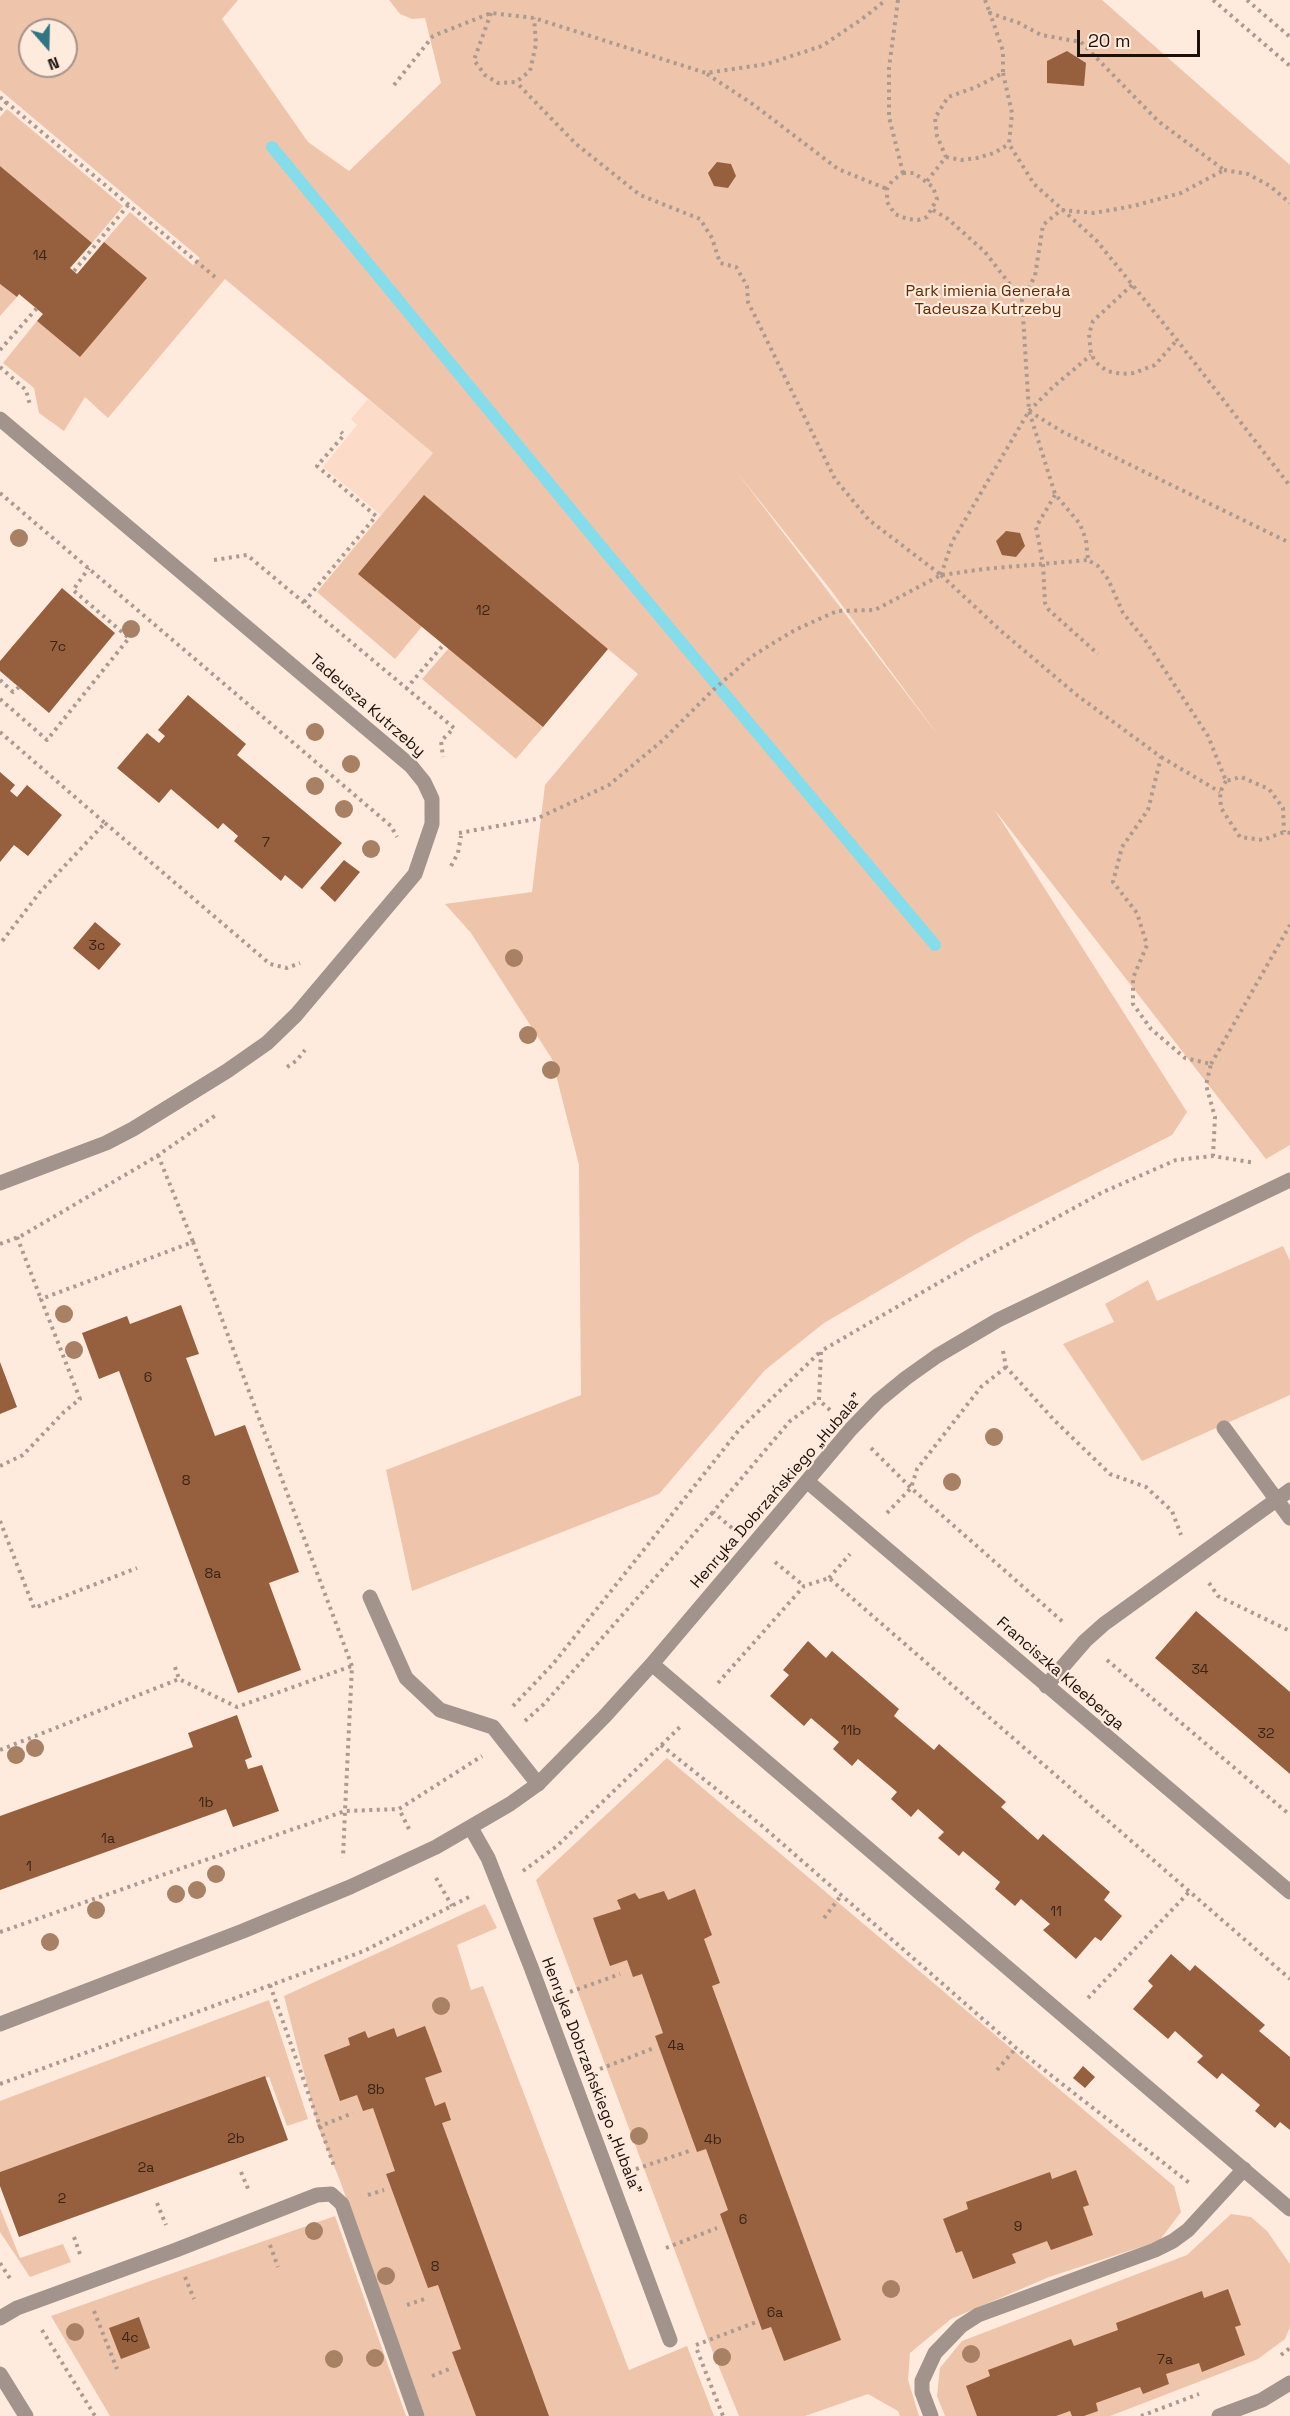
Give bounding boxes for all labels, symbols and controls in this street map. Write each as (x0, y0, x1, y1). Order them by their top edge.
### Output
north arrow (18, 18, 78, 78)
scale bar (1080, 18, 1203, 56)
text: 20 m (1088, 29, 1131, 52)
text: N (45, 52, 62, 75)
house number: 14 (33, 248, 47, 264)
park label: Park imienia Generała Tadeusza Kutrzeby (906, 282, 1070, 320)
house number: 12 (476, 603, 490, 619)
house number: 7c (50, 639, 66, 655)
street label: Tadeusza Kutrzeby (305, 651, 429, 761)
house number: 7 (262, 835, 270, 851)
house number: 3c (89, 938, 105, 954)
house number: 6 (144, 1370, 152, 1386)
street label: Henryka Dobrzańskiego „Hubala” (687, 1390, 867, 1592)
house number: 8 (182, 1473, 190, 1489)
house number: 8a (205, 1566, 221, 1582)
street label: Franciszka Kleeberga (992, 1613, 1128, 1735)
house number: 34 (1191, 1662, 1209, 1678)
house number: 11b (841, 1723, 861, 1739)
house number: 32 (1258, 1726, 1274, 1742)
house number: 1b (199, 1795, 213, 1811)
house number: 1a (101, 1831, 115, 1847)
house number: 1 (26, 1859, 32, 1875)
house number: 11 (1050, 1904, 1062, 1920)
street label: Henryka Dobrzańskiego „Hubala” (537, 1955, 645, 2197)
house number: 4a (668, 2038, 684, 2054)
house number: 8b (367, 2082, 385, 2098)
house number: 2b (227, 2131, 245, 2147)
house number: 4b (704, 2132, 722, 2148)
house number: 2a (138, 2160, 154, 2176)
house number: 2 (58, 2191, 66, 2207)
house number: 6 (739, 2212, 747, 2228)
house number: 9 (1014, 2219, 1022, 2235)
house number: 8 (431, 2259, 439, 2275)
house number: 6a (767, 2305, 783, 2321)
house number: 4c (121, 2330, 139, 2346)
house number: 7a (1157, 2352, 1173, 2368)

